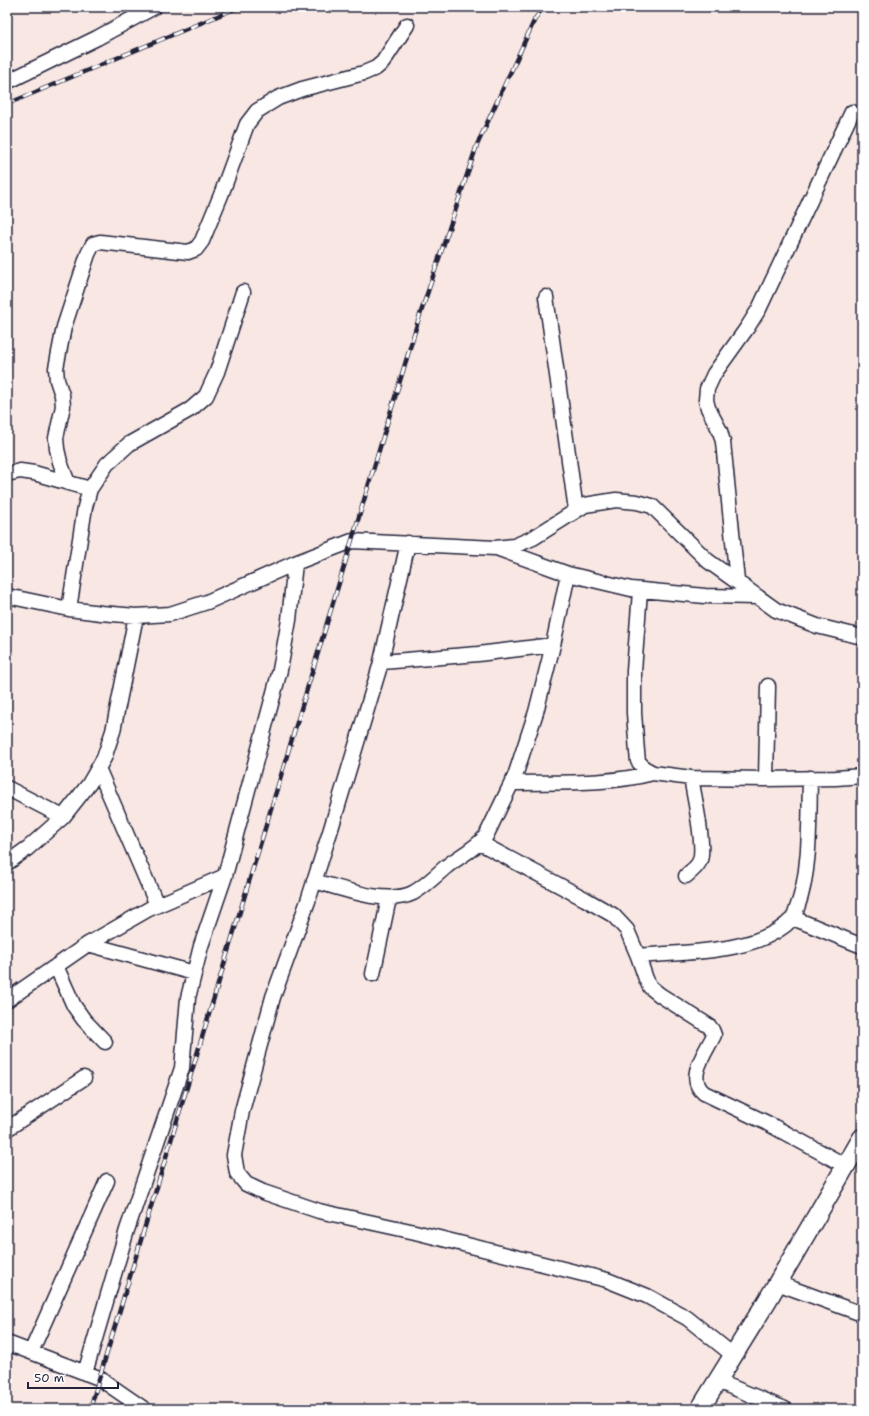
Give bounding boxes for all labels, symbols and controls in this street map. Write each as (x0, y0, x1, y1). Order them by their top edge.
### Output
scale bar (28, 1364, 118, 1390)
text: 50 m (34, 1370, 64, 1386)

